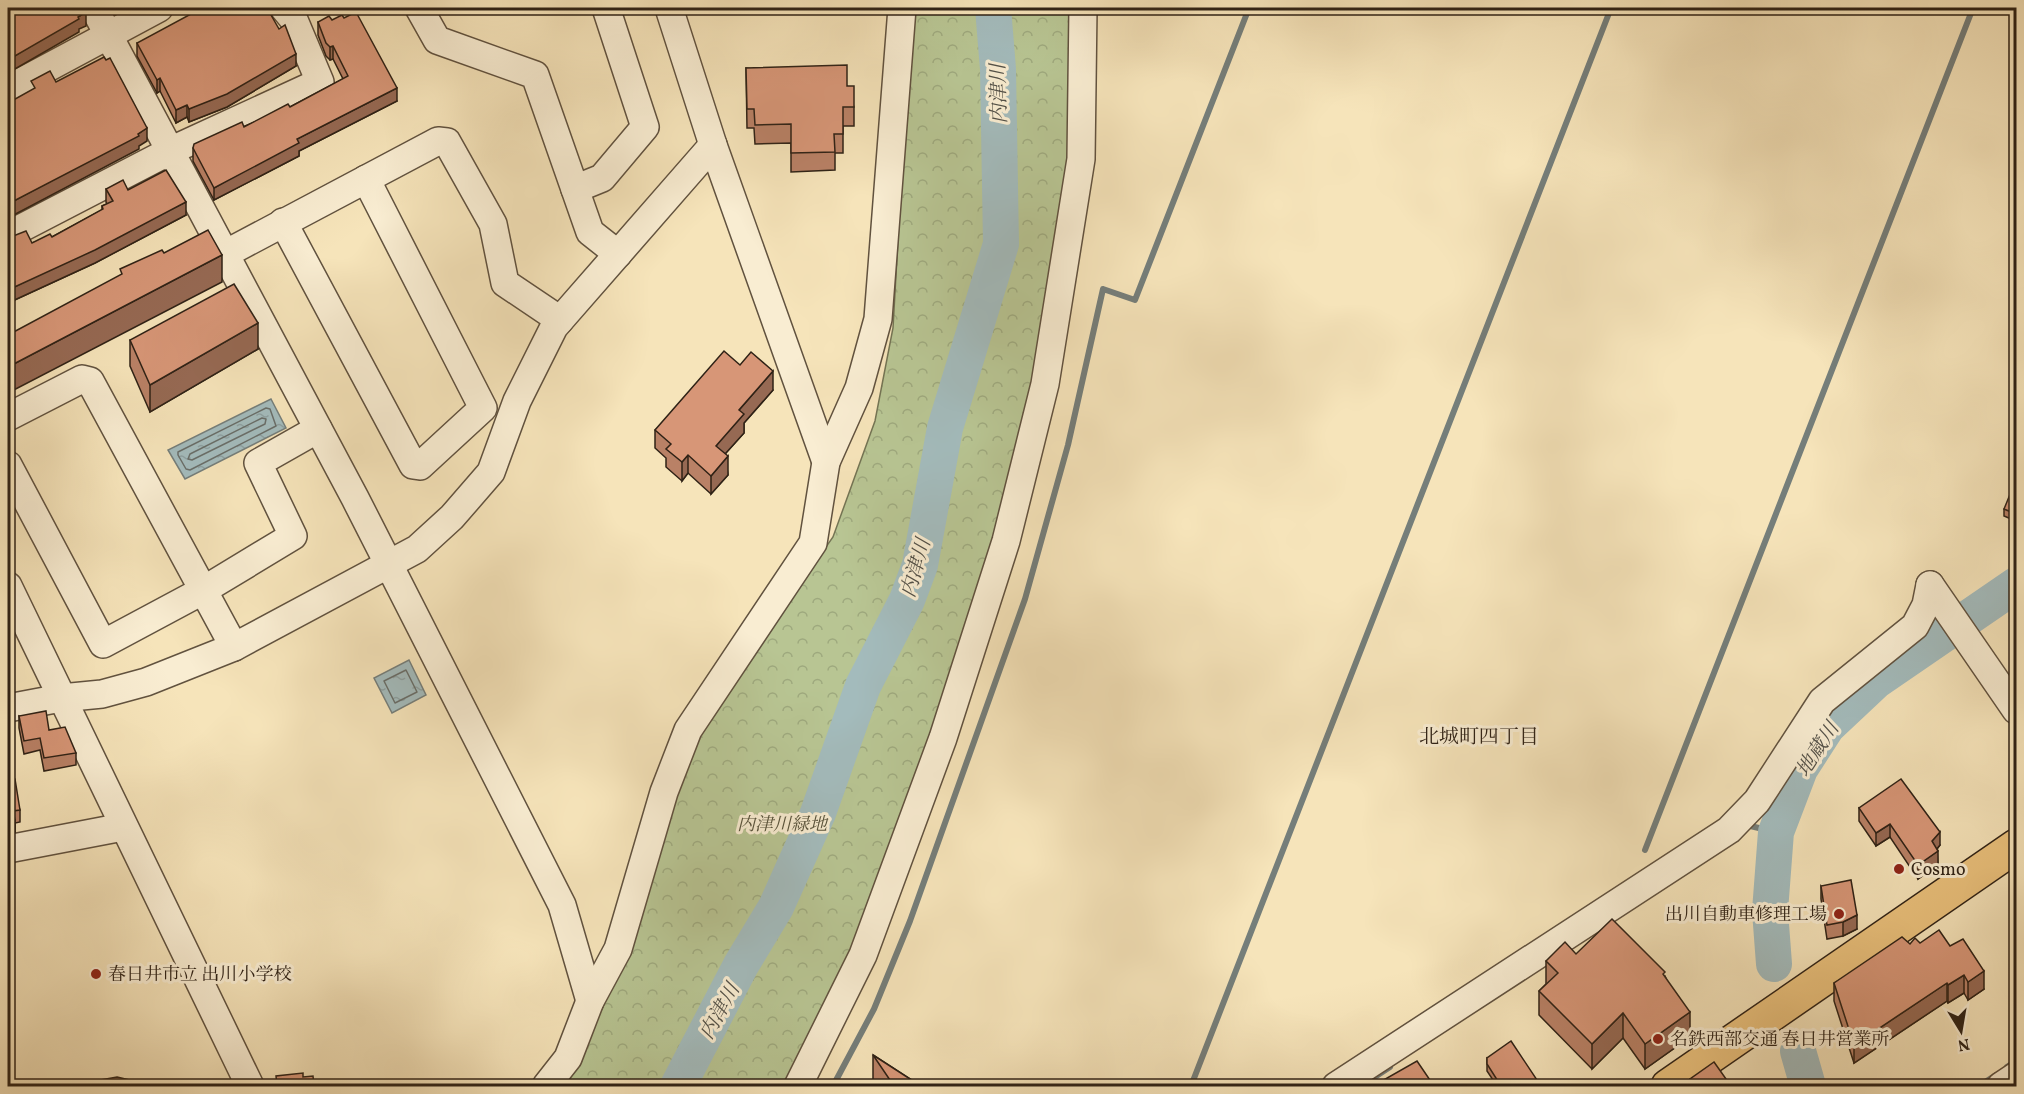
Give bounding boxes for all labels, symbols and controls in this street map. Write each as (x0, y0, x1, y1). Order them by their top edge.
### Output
water label: 内津川 (985, 61, 1015, 124)
water label: 内津川 (895, 534, 939, 601)
water label: 地蔵川 (1791, 716, 1848, 783)
district label: 北城町四丁目 (1419, 724, 1539, 752)
park label: 内津川緑地 (737, 813, 829, 838)
place label: Cosmo (1911, 858, 1966, 883)
marker: Cosmo (1892, 862, 1906, 876)
place label: 出川自動車修理工場 (1665, 903, 1827, 928)
marker: 出川自動車修理工場 (1832, 907, 1846, 921)
place label: 春日井市立 出川小学校 (108, 963, 292, 988)
marker: 春日井市立 出川小学校 (89, 967, 103, 981)
water label: 内津川 (694, 977, 749, 1045)
north arrow (1931, 1001, 1991, 1061)
place label: 名鉄西部交通 春日井営業所 (1670, 1028, 1890, 1053)
marker: 名鉄西部交通 春日井営業所 (1651, 1032, 1665, 1046)
text: N (1955, 1032, 1971, 1056)

